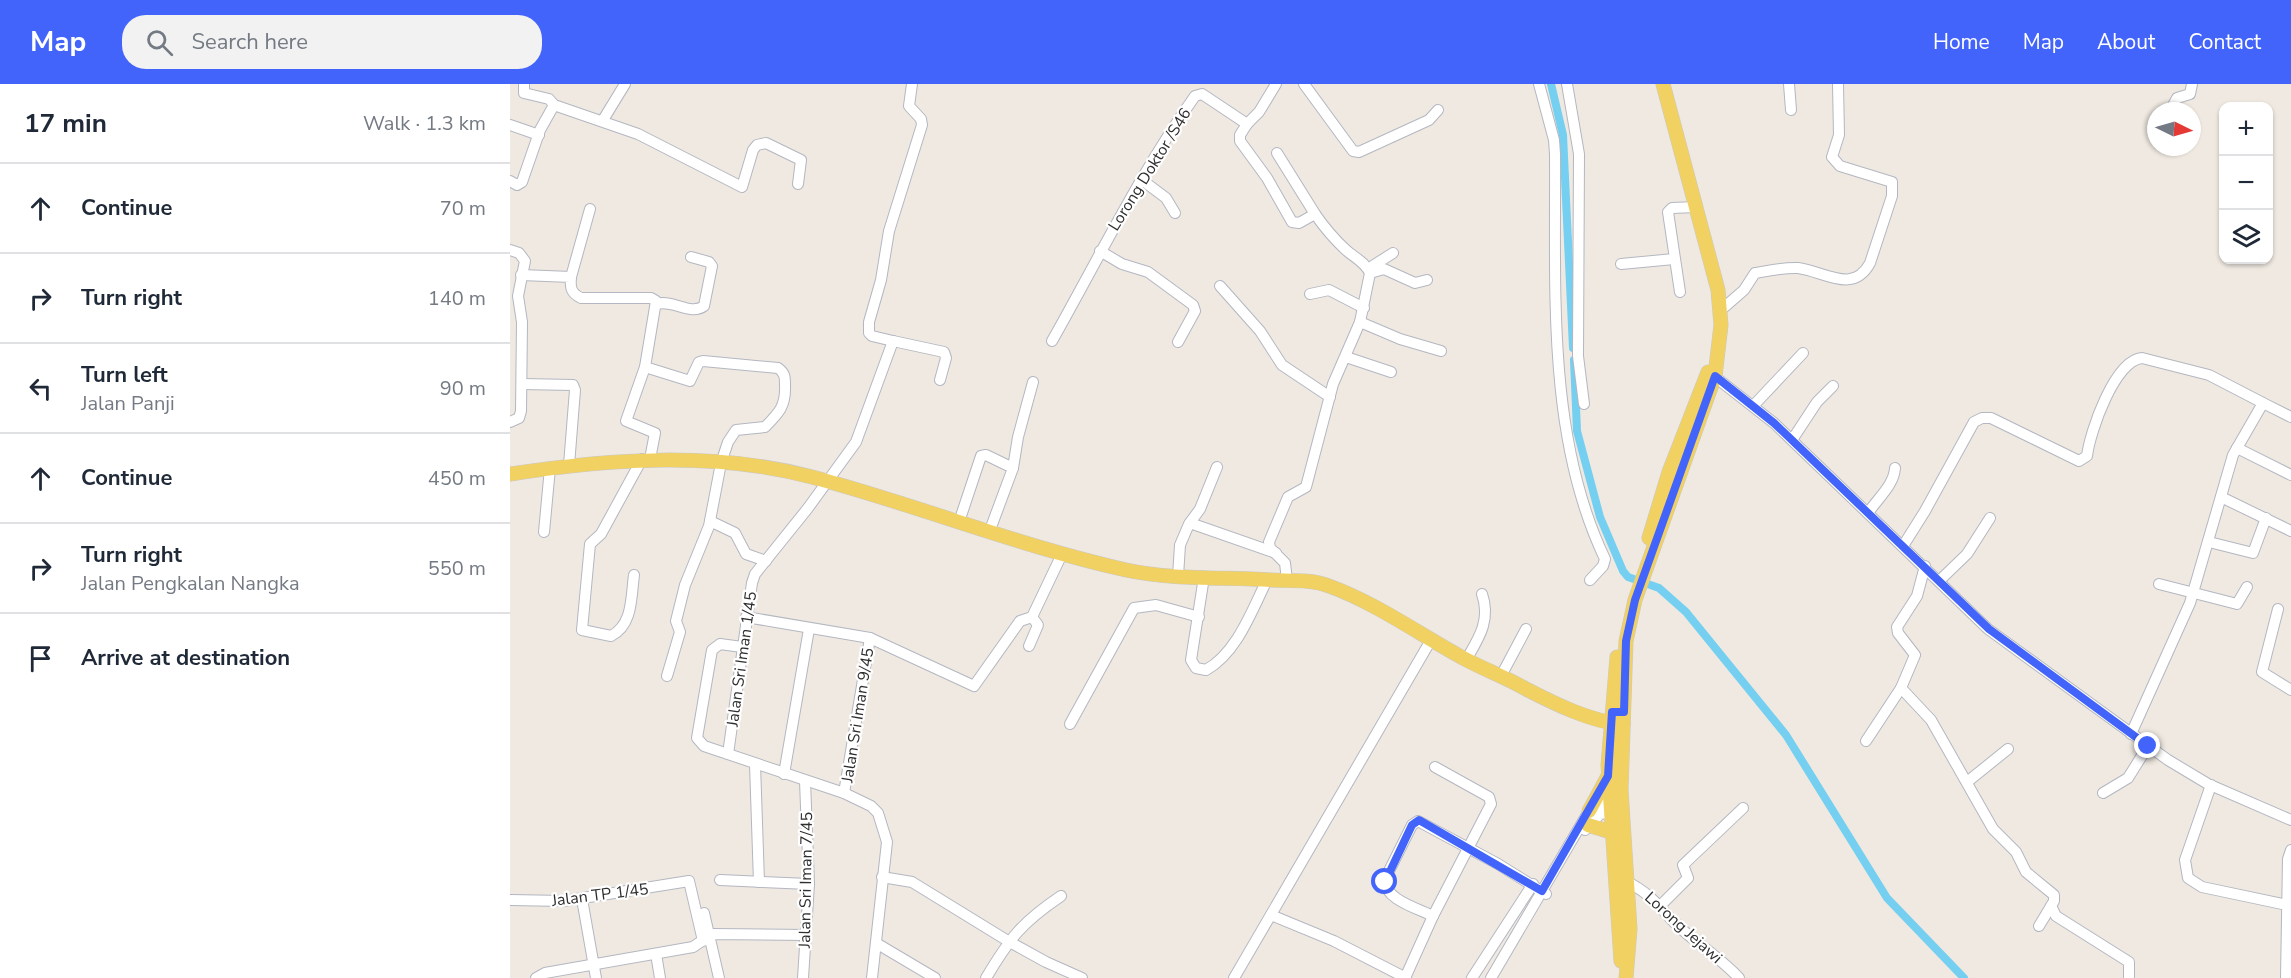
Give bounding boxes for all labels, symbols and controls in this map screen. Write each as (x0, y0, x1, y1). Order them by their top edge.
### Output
search box (122, 15, 542, 69)
text: Map (30, 23, 86, 61)
icon: search (143, 26, 176, 59)
text: Search here (191, 27, 308, 57)
text: Home (1933, 28, 1990, 56)
text: Map (2023, 28, 2064, 56)
text: About (2097, 28, 2155, 56)
text: Contact (2188, 28, 2261, 56)
north arrow (2147, 102, 2201, 156)
map controls (2219, 102, 2273, 264)
button: + (2219, 102, 2273, 156)
street label: Lorong Doktor /S46 (1103, 104, 1197, 235)
text: 17 min (24, 106, 107, 141)
text: Walk · 1.3 km (363, 110, 486, 137)
button: − (2219, 156, 2273, 210)
icon: ahead (24, 192, 57, 225)
text: Continue (81, 193, 172, 223)
text: 70 m (440, 195, 486, 222)
button: layers (2219, 210, 2273, 264)
icon: right (24, 282, 57, 315)
text: Turn right (81, 283, 182, 313)
text: 140 m (428, 285, 486, 312)
text: Turn left (81, 360, 168, 390)
icon: left (24, 372, 57, 405)
text: 90 m (440, 375, 486, 402)
text: Jalan Panji (81, 390, 175, 417)
icon: ahead (24, 462, 57, 495)
text: Continue (81, 463, 172, 493)
text: 450 m (428, 465, 486, 492)
text: Turn right (81, 540, 182, 570)
icon: right (24, 552, 57, 585)
text: 550 m (428, 555, 486, 582)
text: Jalan Pengkalan Nangka (81, 570, 300, 597)
street label: Jalan Sri Iman 1/45 (721, 590, 762, 729)
icon: arrive (24, 642, 57, 675)
text: Arrive at destination (81, 643, 290, 673)
street label: Jalan Sri Iman 9/45 (836, 646, 880, 785)
route end (2134, 732, 2160, 758)
street label: Jalan Sri Iman 7/45 (794, 812, 818, 949)
route start (1371, 868, 1397, 894)
street label: Jalan TP 1/45 (550, 878, 650, 912)
street label: Lorong Jejawi (1640, 887, 1727, 969)

